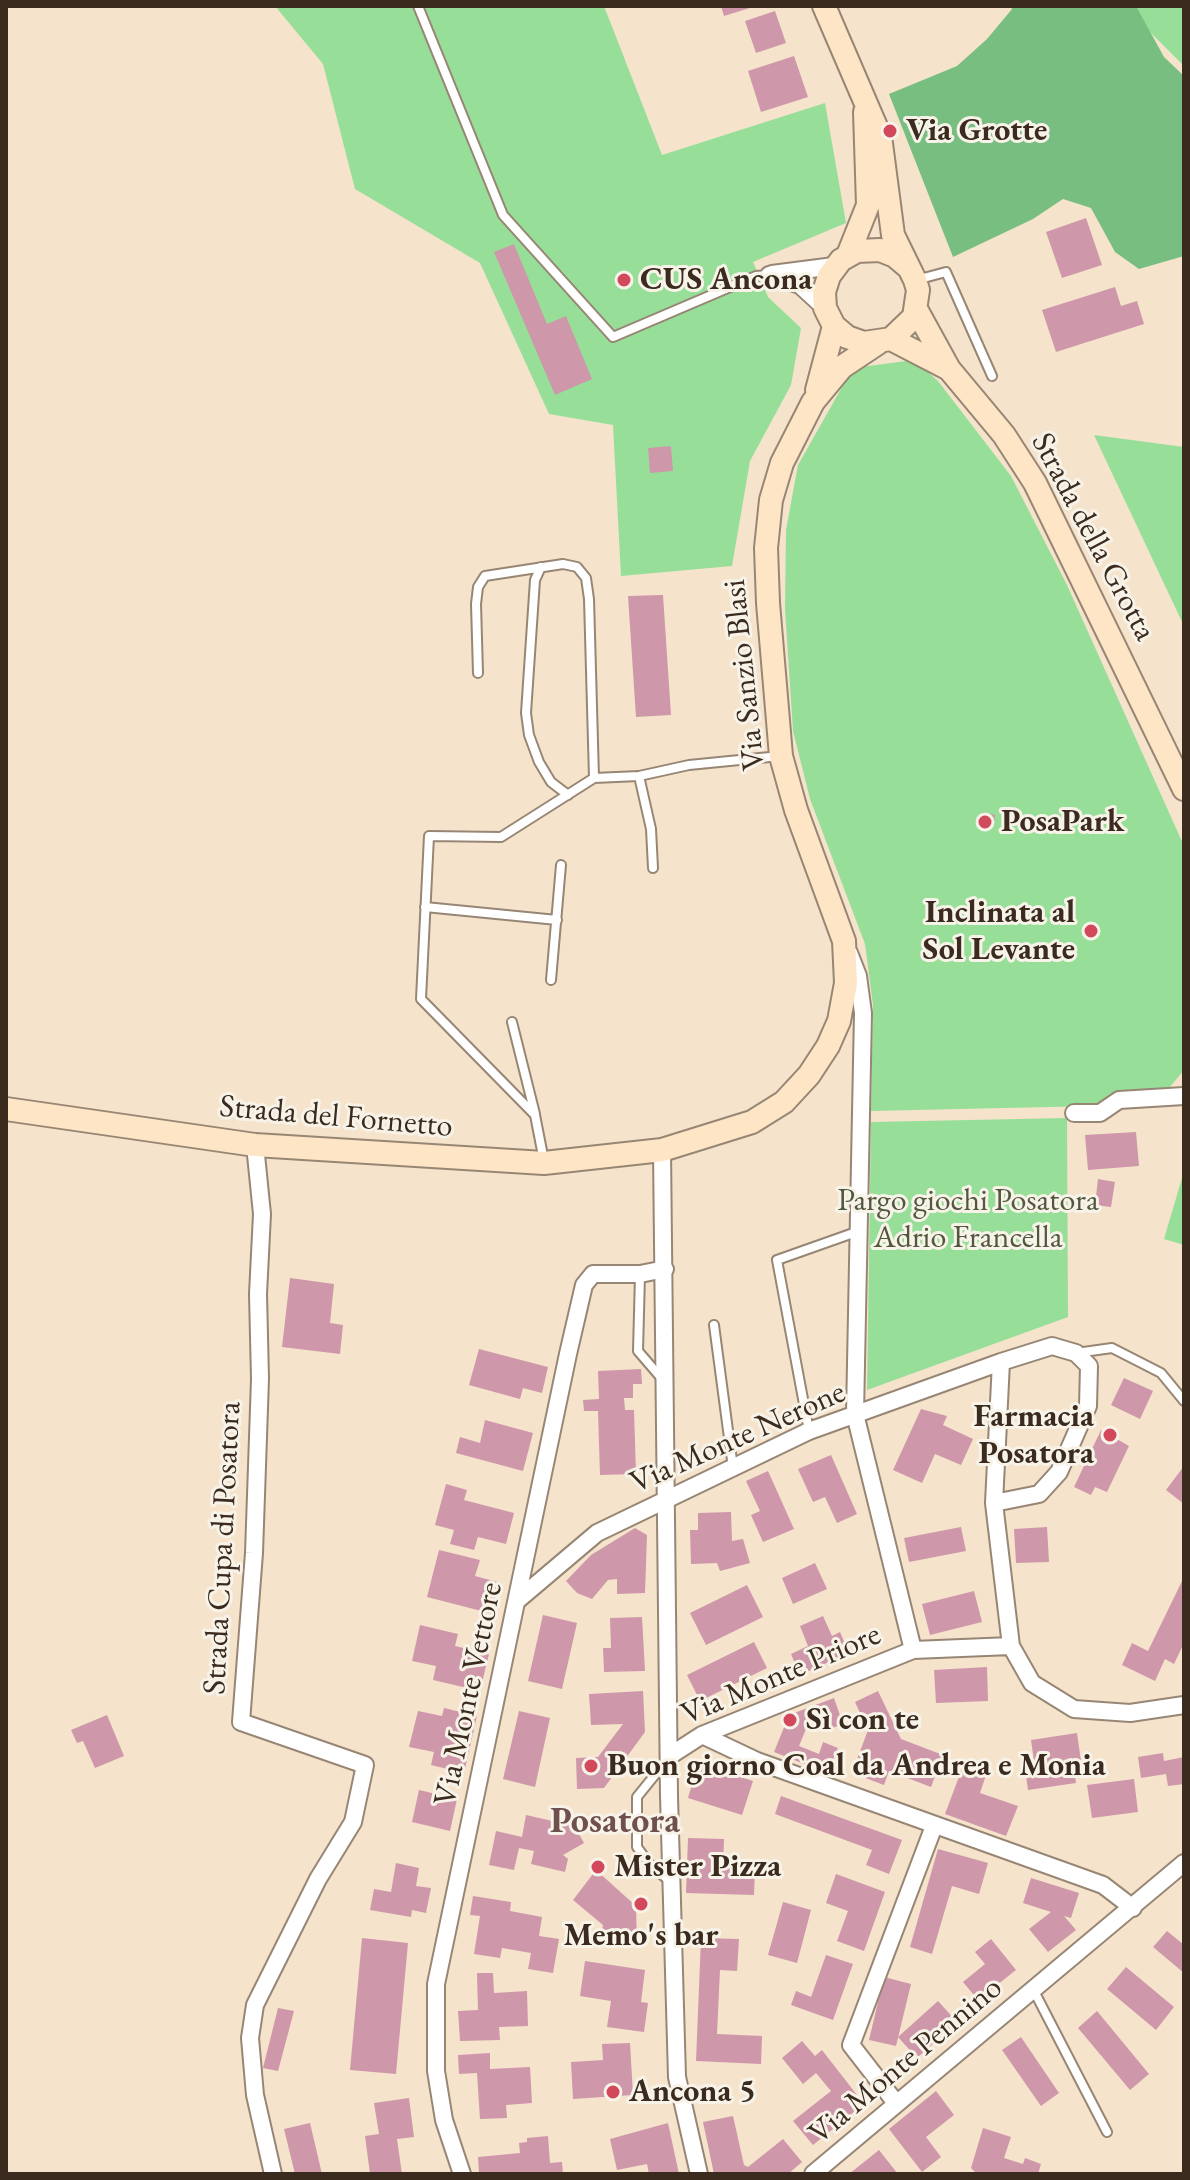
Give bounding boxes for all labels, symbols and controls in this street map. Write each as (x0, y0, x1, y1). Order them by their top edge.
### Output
place label: Via Grotte (906, 112, 1047, 150)
marker: Via Grotte (881, 122, 899, 140)
place label: CUS Ancona (640, 261, 812, 299)
marker: CUS Ancona (615, 271, 633, 289)
street label: Strada della Grotta (1022, 427, 1164, 647)
street label: Via Sanzio Blasi (716, 578, 774, 772)
place label: PosaPark (1001, 803, 1124, 841)
marker: PosaPark (976, 813, 994, 831)
place label: Inclinata al Sol Levante (923, 894, 1075, 969)
marker: Inclinata al Sol Levante (1082, 922, 1100, 940)
street label: Strada del Fornetto (218, 1088, 454, 1146)
park label: Pargo giochi Posatora Adrio Francella (837, 1182, 1099, 1257)
street label: Via Monte Nerone (624, 1373, 852, 1503)
place label: Farmacia Posatora (974, 1398, 1094, 1473)
street label: Strada Cupa di Posatora (196, 1401, 250, 1695)
marker: Farmacia Posatora (1101, 1426, 1119, 1444)
street label: Via Monte Vettore (427, 1579, 511, 1809)
street label: Via Monte Priore (675, 1616, 887, 1734)
place label: Sì con te (806, 1701, 919, 1739)
marker: Sì con te (781, 1711, 799, 1729)
place label: Buon giorno Coal da Andrea e Monia (607, 1747, 1106, 1785)
marker: Buon giorno Coal da Andrea e Monia (582, 1757, 600, 1775)
district label: Posatora (550, 1800, 680, 1844)
place label: Mister Pizza (614, 1848, 781, 1886)
marker: Mister Pizza (589, 1858, 607, 1876)
marker: Memo's bar (632, 1895, 650, 1913)
place label: Memo's bar (563, 1917, 719, 1955)
street label: Via Monte Pennino (801, 1969, 1011, 2153)
place label: Ancona 5 (629, 2073, 756, 2111)
marker: Ancona 5 (604, 2083, 622, 2101)

